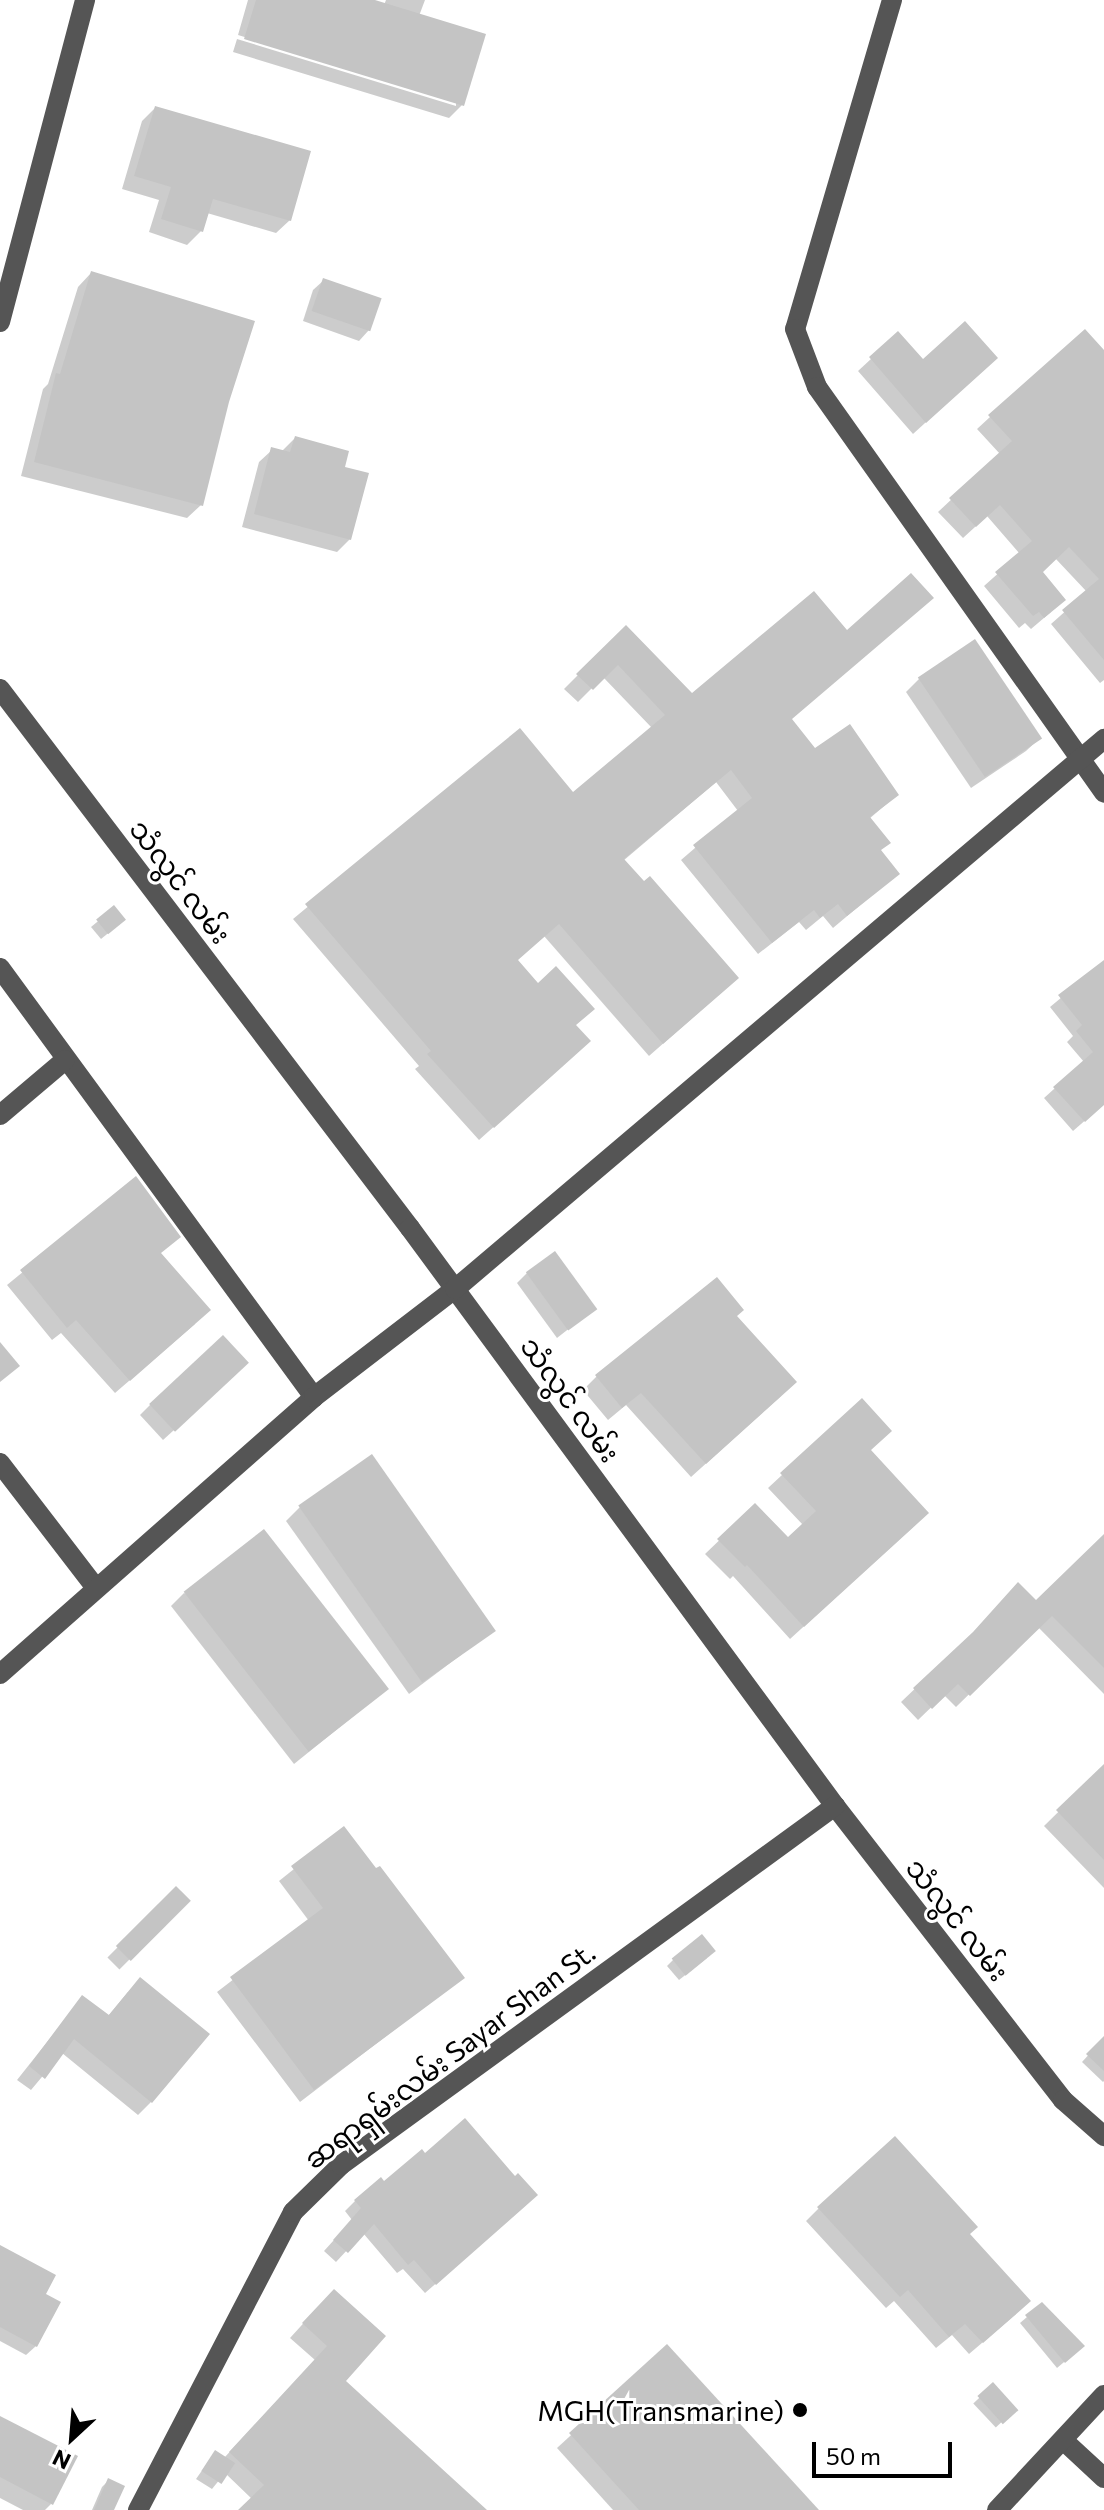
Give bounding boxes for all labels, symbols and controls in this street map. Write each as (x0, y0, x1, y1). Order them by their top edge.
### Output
street label: သံလွင် လမ်း (123, 812, 239, 950)
street label: သံလွင် လမ်း (514, 1330, 628, 1468)
street label: သံလွင် လမ်း (900, 1851, 1016, 1987)
street label: ဆရာရှမ်းလမ်း Sayar Shan St. (297, 1935, 601, 2175)
place label: MGH(Transmarine) (537, 2393, 784, 2427)
north arrow (32, 2398, 112, 2478)
marker: MGH(Transmarine) (791, 2401, 809, 2419)
scale bar (816, 2426, 956, 2476)
text: 50 m (826, 2441, 881, 2470)
text: N (48, 2444, 75, 2476)

